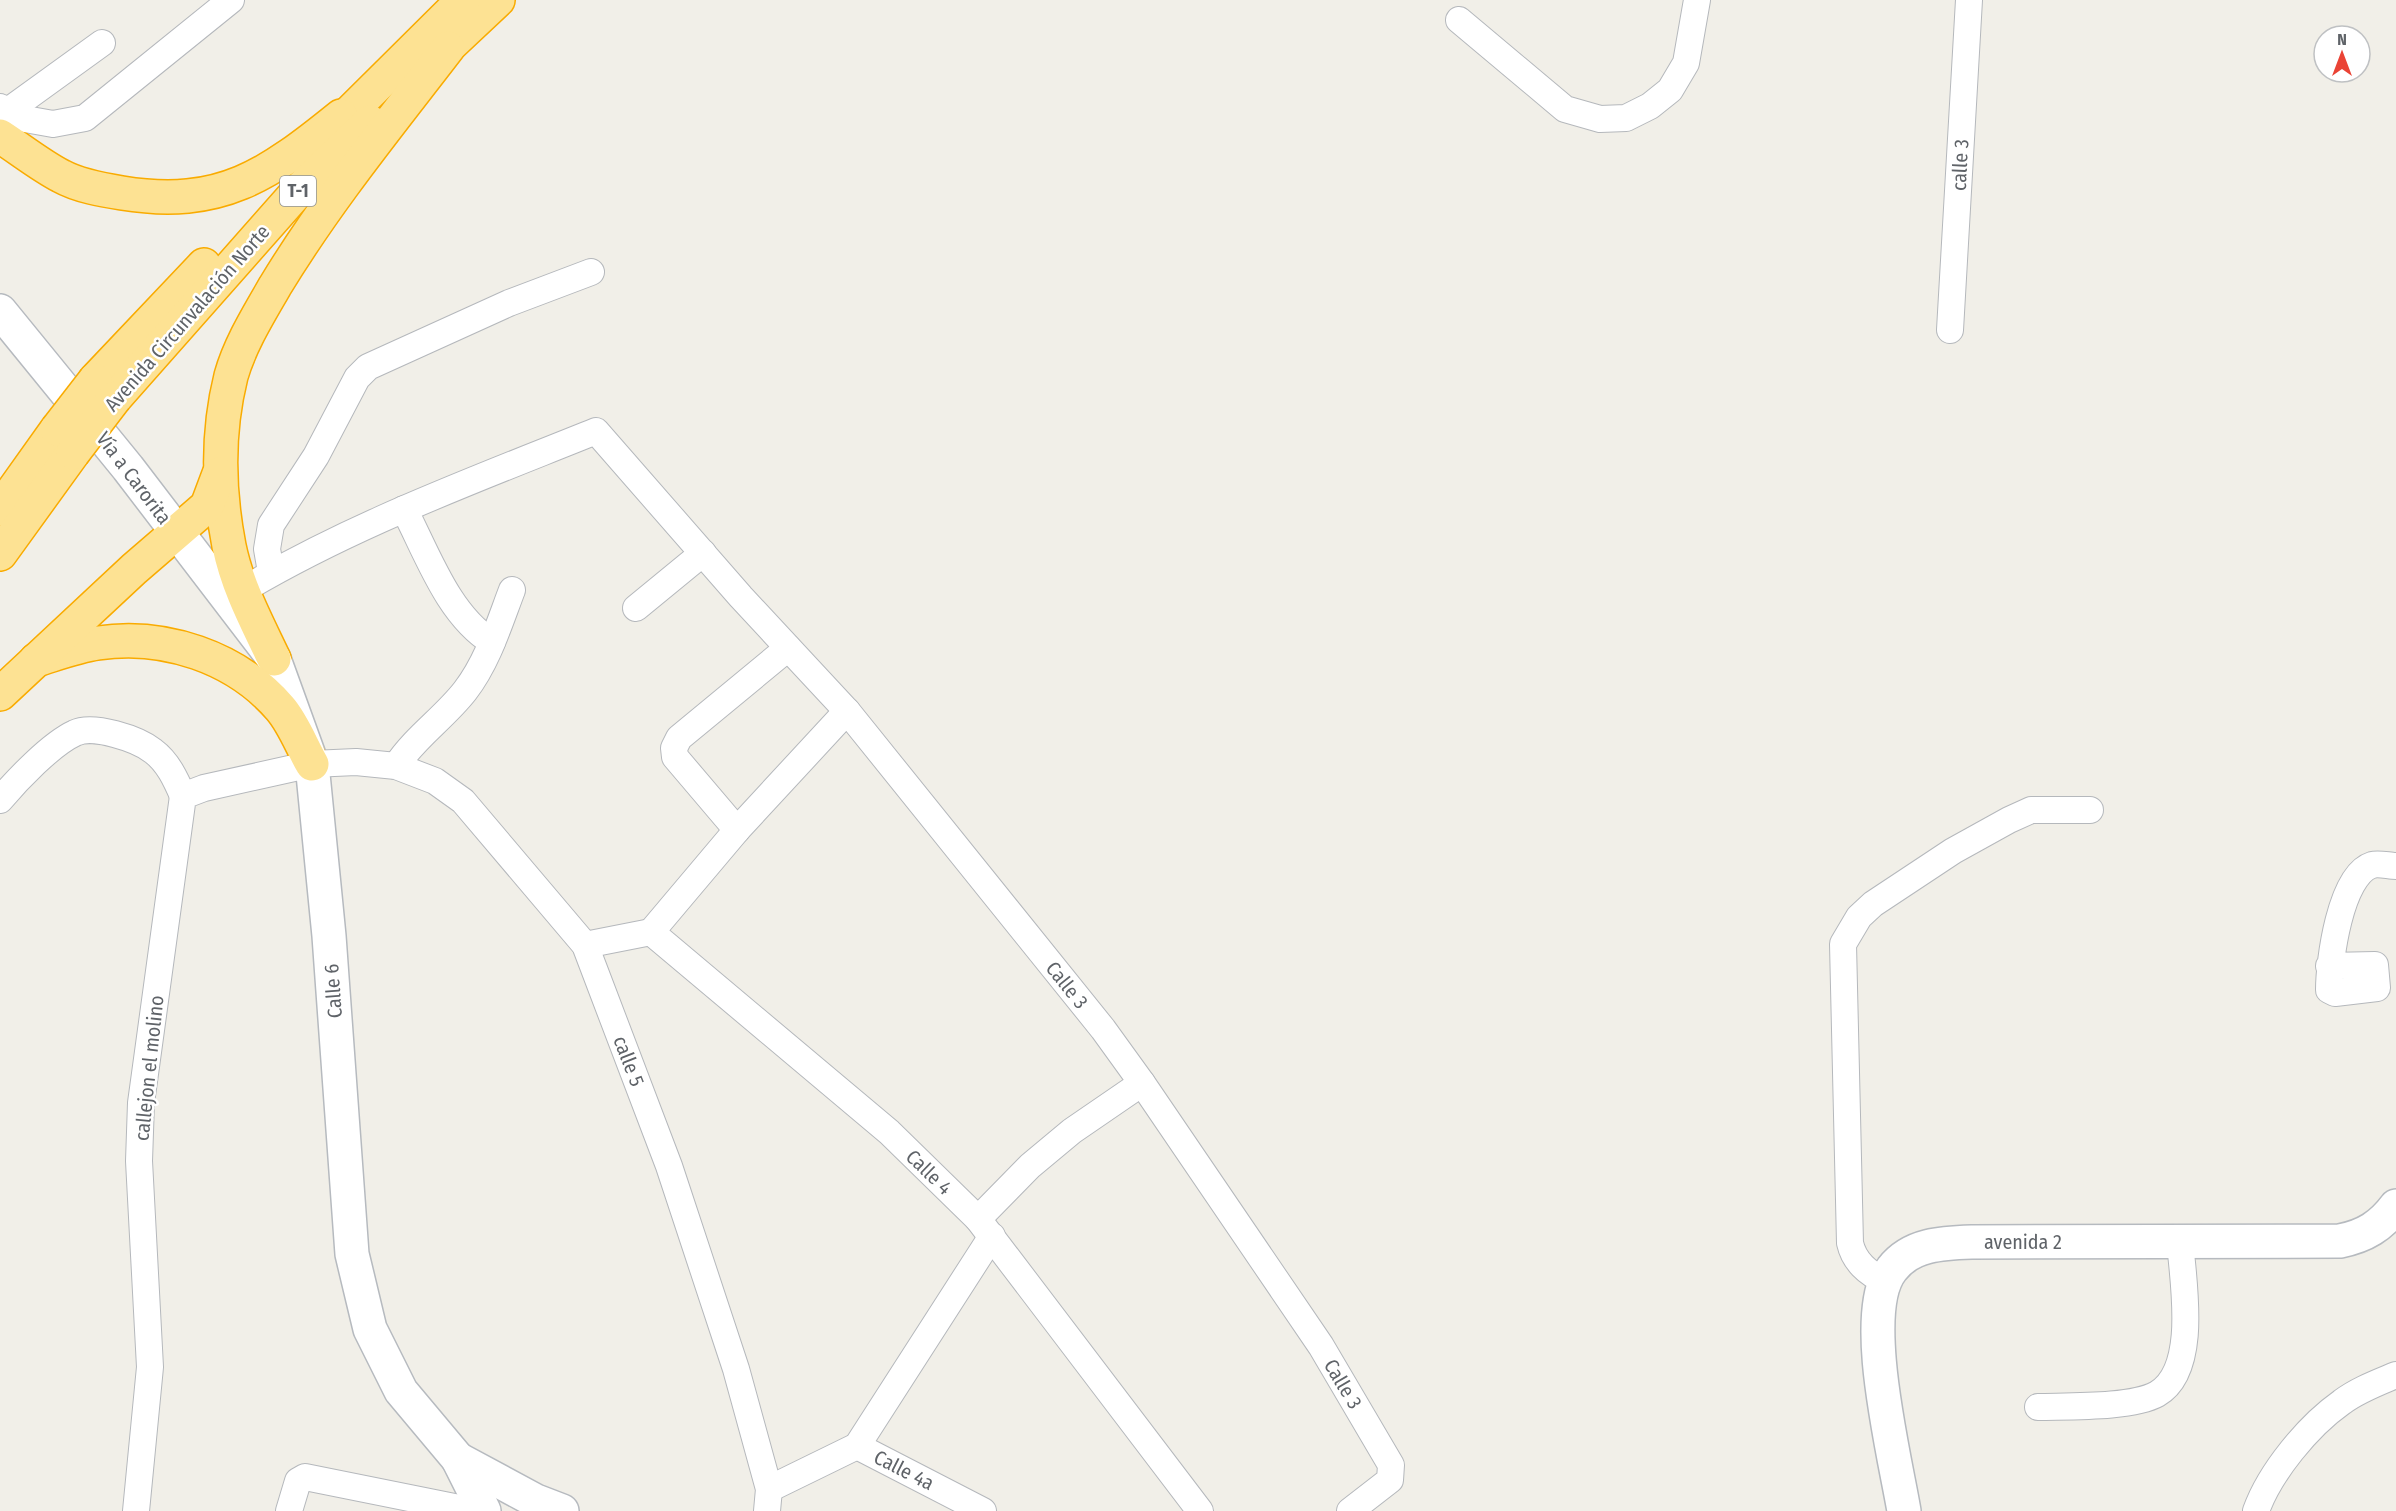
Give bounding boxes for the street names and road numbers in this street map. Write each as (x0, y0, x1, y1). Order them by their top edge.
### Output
street label: calle 3 (1947, 138, 1973, 192)
road number: T-1 (280, 176, 316, 206)
street label: Avenida Circunvalación Norte (99, 220, 275, 416)
street label: Vía a Carorita (92, 427, 176, 529)
street label: Calle 3 (1041, 957, 1093, 1013)
street label: Calle 6 (319, 963, 347, 1019)
street label: callejon el molino (129, 994, 169, 1142)
street label: calle 5 (608, 1032, 650, 1090)
street label: Calle 4 (901, 1145, 957, 1200)
street label: avenida 2 (1984, 1230, 2062, 1254)
street label: Calle 3 (1319, 1355, 1367, 1413)
street label: Calle 4a (870, 1445, 938, 1495)

